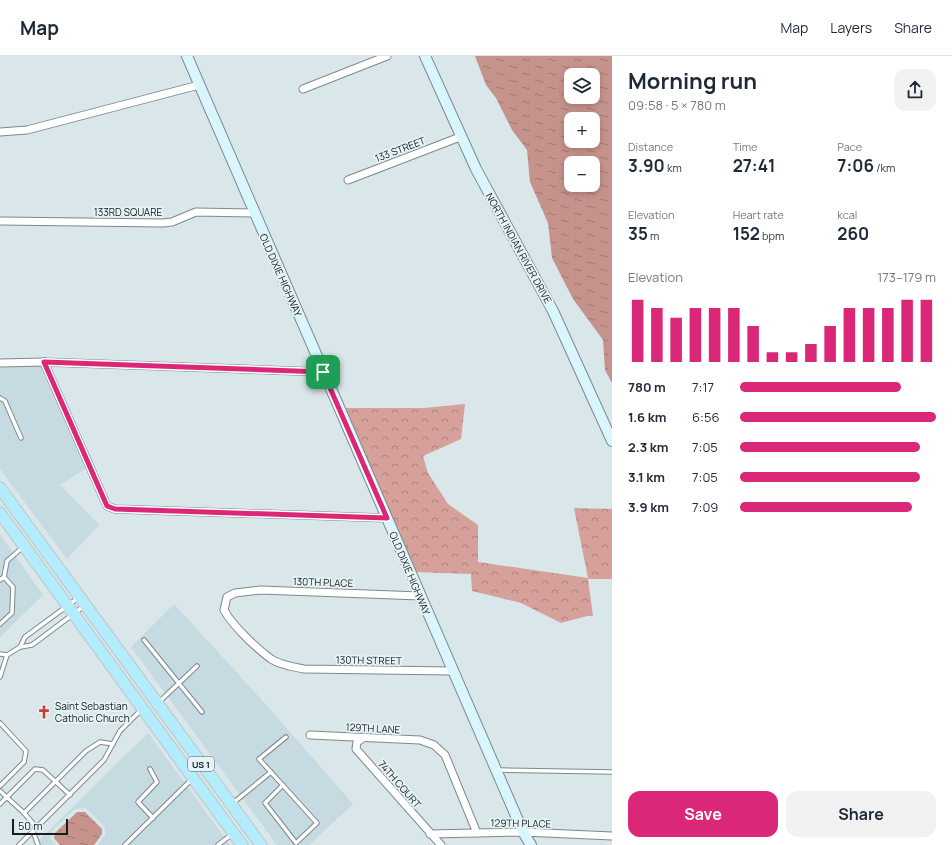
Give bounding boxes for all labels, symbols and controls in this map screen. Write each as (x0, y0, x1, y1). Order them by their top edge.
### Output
text: Map (20, 15, 59, 41)
text: Map (780, 18, 808, 37)
text: Layers (830, 18, 872, 37)
text: Share (894, 18, 932, 37)
text: Morning run (628, 66, 757, 96)
map controls (564, 68, 600, 192)
button: layers (564, 68, 600, 104)
button: share (894, 69, 936, 111)
text: 09:58 · 5 × 780 m (628, 96, 726, 114)
button: + (564, 112, 600, 148)
street label: 133 STREET (373, 133, 427, 165)
text: Distance (628, 139, 673, 154)
text: Time (733, 139, 758, 154)
text: Pace (837, 139, 862, 154)
text: 3.90 (628, 154, 665, 177)
text: 27:41 (733, 154, 775, 177)
text: 7:06 (837, 154, 874, 177)
button: − (564, 156, 600, 192)
text: km (665, 160, 682, 175)
text: /km (874, 160, 895, 175)
street label: NORTH INDIAN RIVER DRIVE (483, 190, 555, 306)
street label: 133RD SQUARE (94, 205, 163, 219)
text: Elevation (628, 207, 674, 222)
text: Heart rate (733, 207, 784, 222)
text: kcal (837, 207, 857, 222)
text: 35 (628, 222, 648, 245)
text: 152 (733, 222, 760, 245)
text: 260 (837, 222, 869, 245)
text: m (648, 228, 659, 243)
text: bpm (760, 228, 784, 243)
street label: OLD DIXIE HIGHWAY (256, 231, 306, 319)
text: Elevation (628, 268, 683, 286)
text: 173–179 m (877, 268, 936, 286)
pin (306, 355, 340, 389)
icon: arrive (312, 361, 334, 383)
text: 780 m (628, 378, 666, 396)
text: 7:17 (692, 378, 714, 396)
text: 1.6 km (628, 408, 666, 426)
text: 6:56 (692, 408, 720, 426)
text: 2.3 km (628, 438, 669, 456)
text: 7:05 (692, 438, 718, 456)
text: 3.1 km (628, 468, 665, 486)
text: 7:05 (692, 468, 718, 486)
text: 3.9 km (628, 498, 669, 516)
text: 7:09 (692, 498, 718, 516)
street label: OLD DIXIE HIGHWAY (386, 529, 434, 617)
street label: 130TH PLACE (293, 574, 354, 590)
street label: 130TH STREET (336, 652, 402, 668)
place label: Saint Sebastian Catholic Church (55, 699, 130, 725)
church icon: Saint Sebastian Catholic Church (36, 704, 52, 720)
street label: 129TH LANE (345, 720, 401, 736)
road number: US 1 (188, 757, 214, 771)
street label: 74TH COURT (376, 757, 424, 811)
button: Save (628, 791, 778, 837)
button: Share (786, 791, 936, 837)
street label: 129TH PLACE (490, 815, 552, 831)
scale bar (12, 817, 68, 836)
text: 50 m (18, 818, 43, 833)

